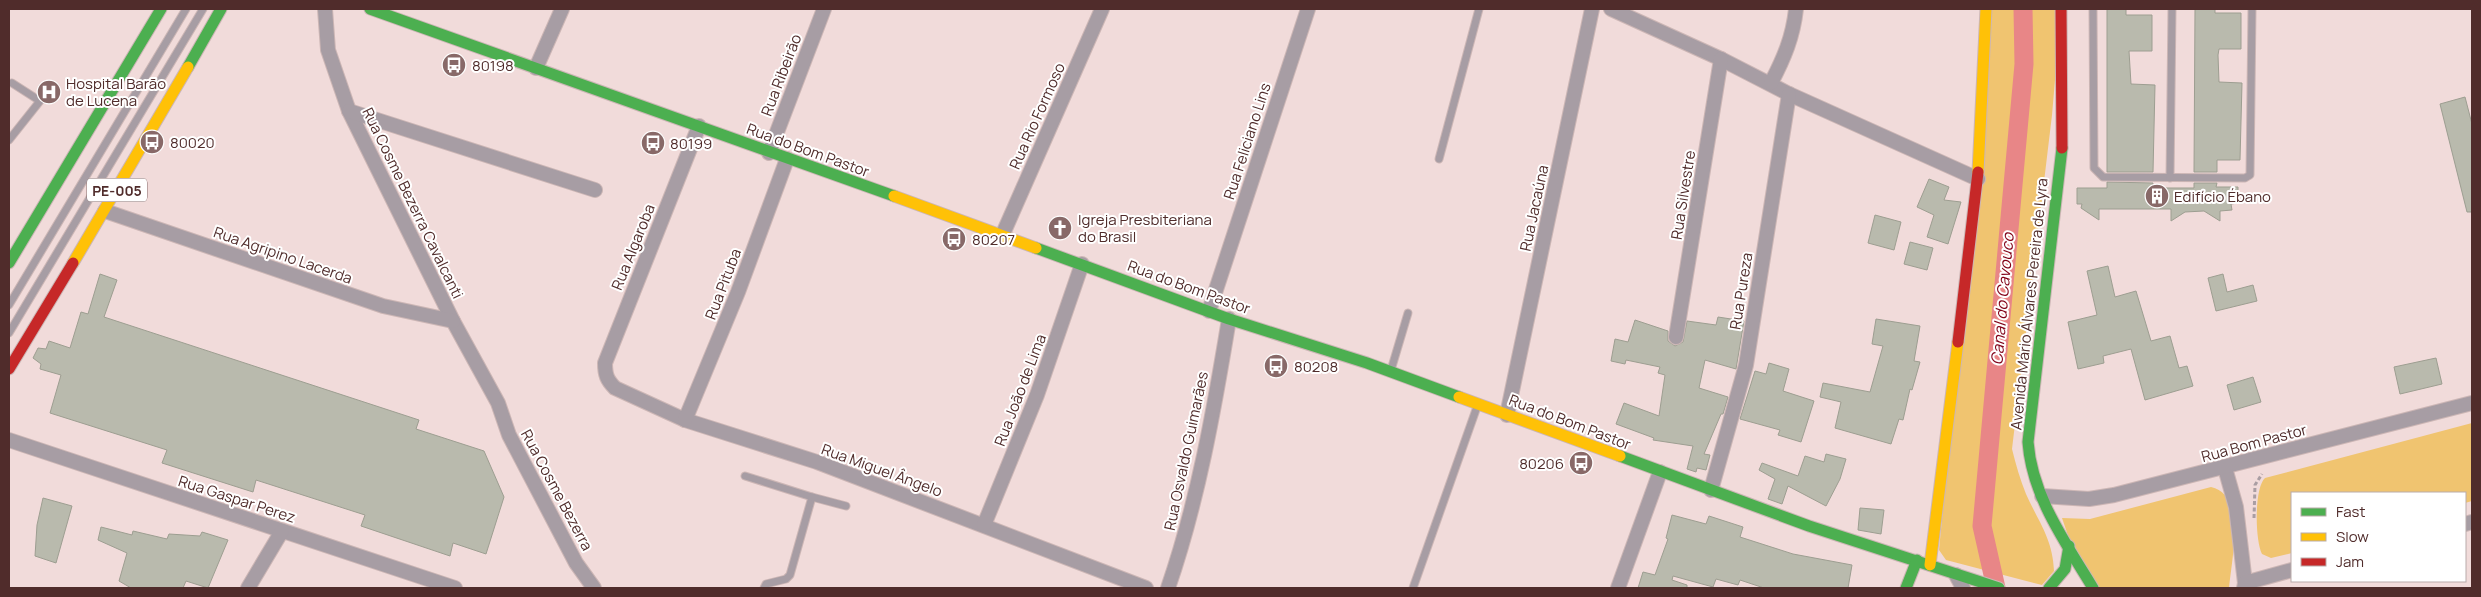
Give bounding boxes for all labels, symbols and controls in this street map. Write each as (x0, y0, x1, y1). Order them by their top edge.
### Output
street label: Rua Ribeirão (756, 31, 806, 119)
bus stop icon: 80198 (441, 52, 467, 78)
place label: 80198 (472, 55, 514, 76)
street label: Rua Rio Formoso (1004, 59, 1070, 173)
place label: Hospital Barão de Lucena (66, 73, 166, 111)
hospital icon: Hospital Barão de Lucena (36, 79, 62, 105)
street label: Rua Feliciano Lins (1218, 80, 1276, 202)
street label: Rua Cosme Bezerra Cavalcanti (357, 104, 469, 302)
street label: Rua do Bom Pastor (744, 118, 873, 182)
bus stop icon: 80020 (139, 129, 165, 155)
bus stop icon: 80199 (640, 130, 666, 156)
place label: 80020 (170, 132, 215, 153)
place label: 80199 (670, 133, 712, 154)
street label: Rua Silvestre (1666, 149, 1700, 241)
street label: Rua Jacaúna (1515, 163, 1553, 253)
street label: Avenida Mário Álvares Pereira de Lyra (2005, 177, 2053, 431)
road number: PE-005 (87, 178, 147, 202)
building icon: Edifício Ébano (2144, 183, 2170, 209)
place label: Edifício Ébano (2174, 186, 2271, 207)
street label: Rua Algaroba (606, 201, 660, 293)
place label: Igreja Presbiteriana do Brasil (1078, 209, 1212, 247)
church icon: Igreja Presbiteriana do Brasil (1047, 215, 1073, 241)
street label: Rua Agripino Lacerda (211, 221, 355, 289)
bus stop icon: 80207 (941, 226, 967, 252)
place label: 80207 (972, 229, 1015, 250)
water label: Canal do Cavouco (1985, 230, 2019, 366)
street label: Rua Pituba (700, 246, 746, 322)
street label: Rua Pureza (1725, 251, 1757, 331)
street label: Rua do Bom Pastor (1125, 255, 1254, 319)
street label: Rua João de Lima (989, 331, 1051, 449)
bus stop icon: 80208 (1263, 353, 1289, 379)
place label: 80208 (1294, 356, 1338, 377)
street label: Rua Osvaldo Guimarães (1159, 369, 1213, 532)
street label: Rua do Bom Pastor (1506, 389, 1635, 455)
street label: Rua Bom Pastor (2199, 419, 2310, 467)
street label: Rua Cosme Bezerra (516, 426, 598, 554)
street label: Rua Miguel Ângelo (819, 438, 946, 502)
bus stop icon: 80206 (1568, 450, 1594, 476)
place label: 80206 (1519, 453, 1564, 474)
street label: Rua Gaspar Perez (176, 470, 298, 528)
legend (2291, 492, 2466, 582)
text: Fast (2336, 501, 2365, 522)
text: Slow (2336, 526, 2369, 547)
text: Jam (2336, 551, 2364, 572)

